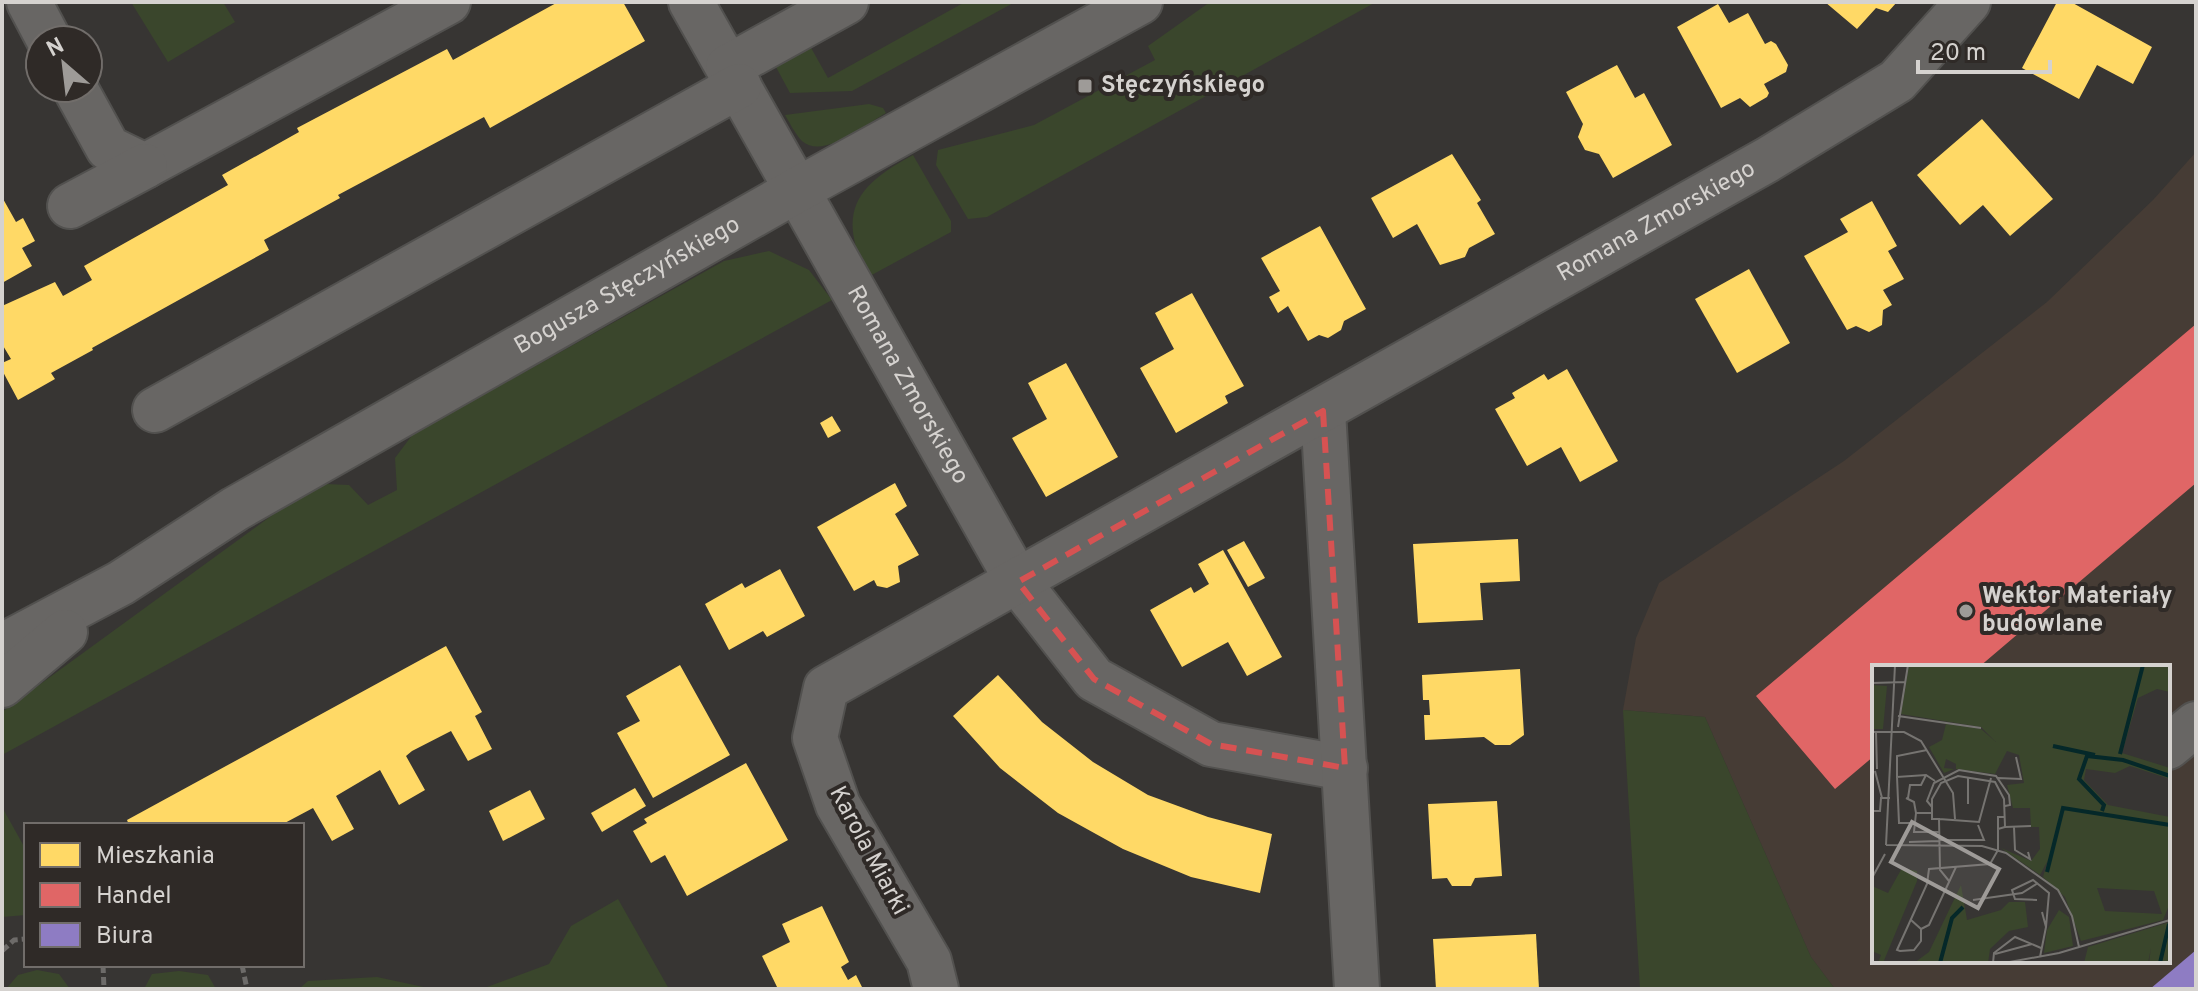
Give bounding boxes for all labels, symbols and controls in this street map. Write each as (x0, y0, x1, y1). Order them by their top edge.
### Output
north arrow (24, 24, 104, 104)
scale bar (1918, 24, 2050, 74)
text: N (42, 33, 69, 64)
text: 20 m (1930, 39, 1986, 69)
place label: Stęczyńskiego (1101, 71, 1265, 101)
marker: Stęczyńskiego (1076, 77, 1094, 95)
street label: Romana Zmorskiego (1552, 154, 1761, 290)
street label: Bogusza Stęczyńskiego (509, 210, 746, 362)
street label: Romana Zmorskiego (839, 281, 975, 490)
place label: Wektor Materiały budowlane (1982, 582, 2172, 640)
marker: Wektor Materiały budowlane (1957, 602, 1975, 620)
inset map (1872, 665, 2170, 963)
street label: Karola Miarki (822, 781, 914, 921)
legend (24, 823, 304, 967)
text: Mieszkania (96, 842, 215, 872)
text: Handel (96, 882, 172, 912)
text: Biura (96, 922, 153, 952)

